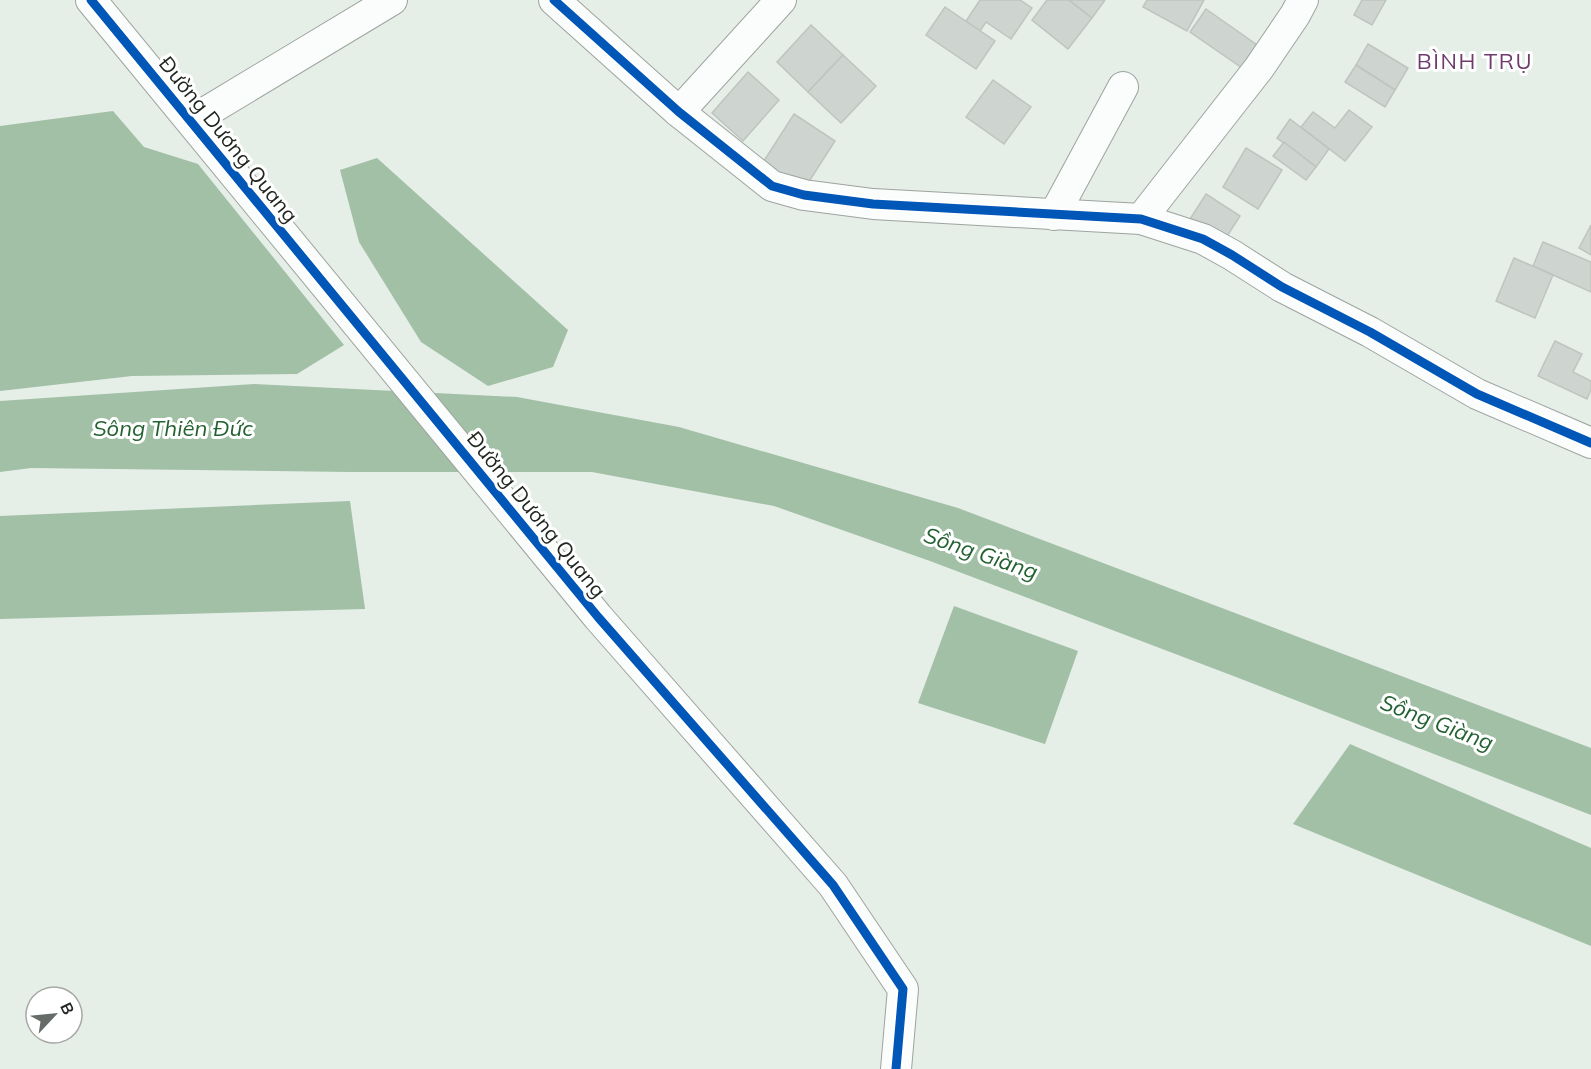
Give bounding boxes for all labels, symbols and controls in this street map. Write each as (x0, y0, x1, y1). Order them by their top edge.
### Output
district label: BÌNH TRỤ (1417, 47, 1533, 75)
street label: Đường Dương Quang (154, 51, 304, 227)
water label: Sông Thiên Đức (93, 414, 253, 442)
street label: Đường Dương Quang (462, 426, 612, 602)
water label: Sồng Giàng (920, 520, 1042, 586)
water label: Sồng Giàng (1377, 688, 1497, 756)
north arrow (24, 985, 84, 1045)
text: B (56, 999, 79, 1018)

